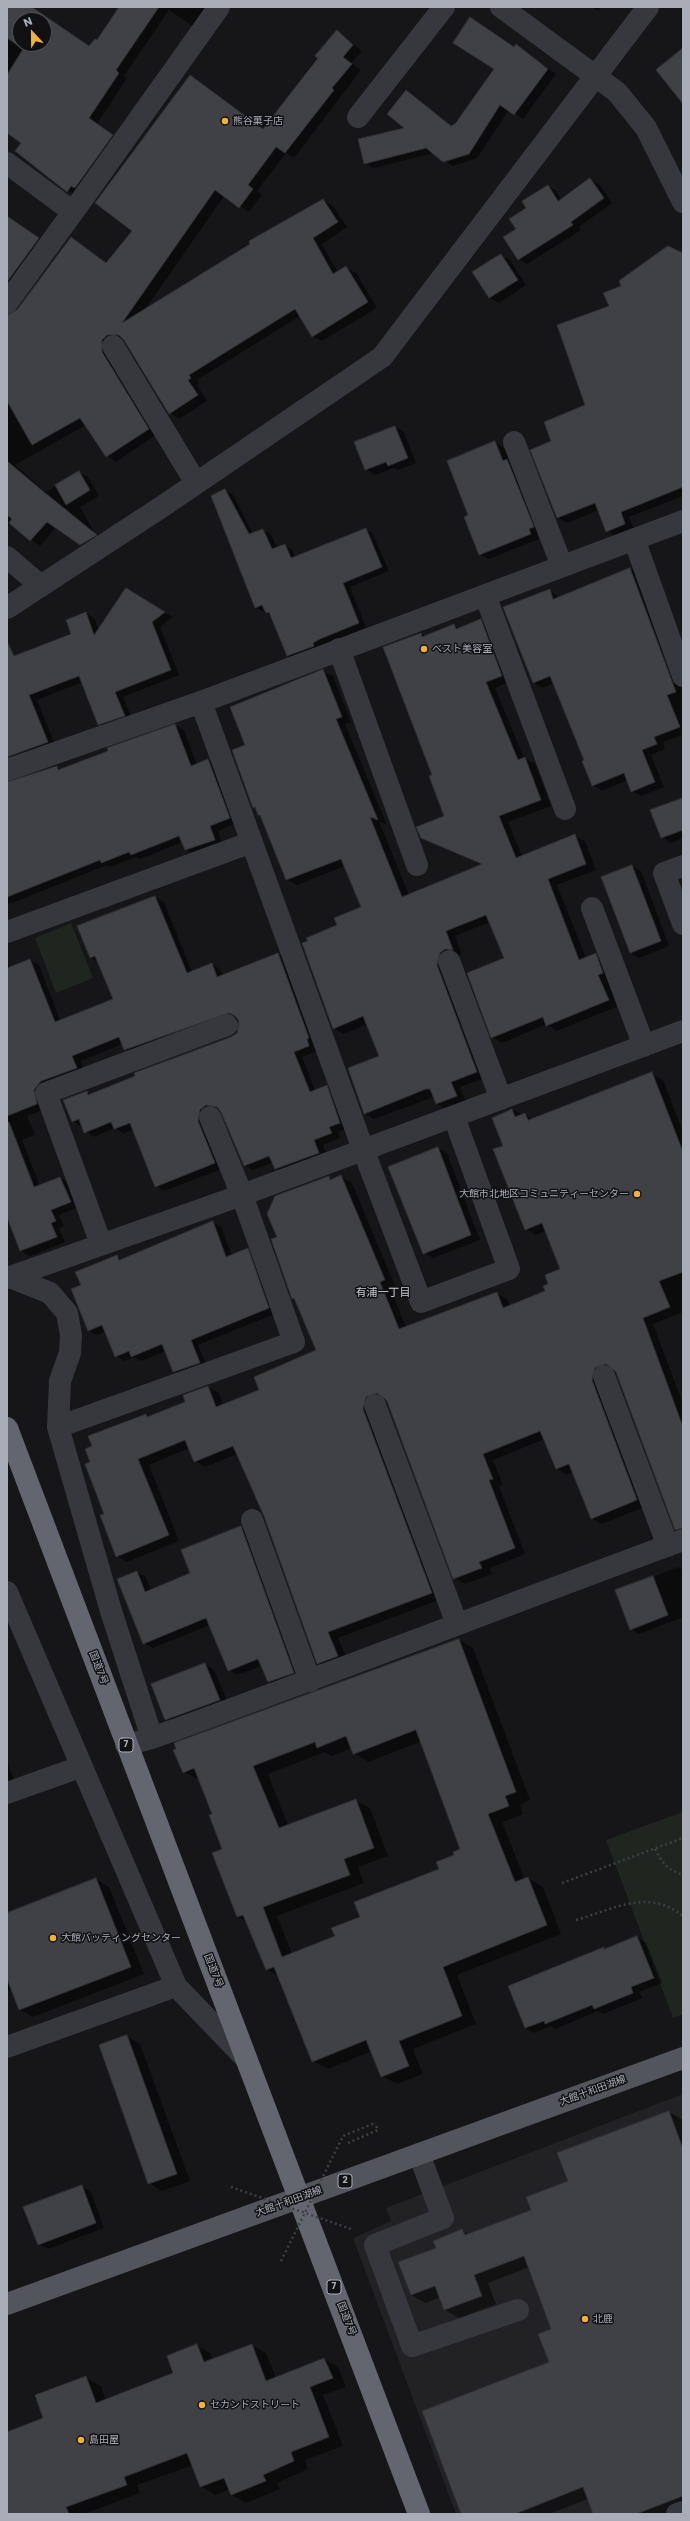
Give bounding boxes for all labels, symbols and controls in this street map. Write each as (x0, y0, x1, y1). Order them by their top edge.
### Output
north arrow (12, 12, 52, 52)
text: N (21, 13, 35, 31)
place label: 熊谷菓子店 (233, 115, 283, 127)
marker: 熊谷菓子店 (220, 116, 230, 126)
place label: ベスト美容室 (432, 643, 492, 655)
marker: ベスト美容室 (419, 644, 429, 654)
place label: 大館市北地区コミュニティーセンター (459, 1188, 629, 1200)
marker: 大館市北地区コミュニティーセンター (632, 1189, 642, 1199)
district label: 有浦一丁目 (356, 1286, 410, 1300)
street label: 国道7号 (86, 1649, 110, 1687)
road number: 7 (119, 1738, 133, 1752)
place label: 大館バッティングセンター (61, 1932, 181, 1944)
marker: 大館バッティングセンター (48, 1933, 58, 1943)
street label: 国道7号 (201, 1952, 225, 1990)
street label: 大館十和田湖線 (558, 2073, 628, 2109)
road number: 2 (338, 2174, 352, 2188)
street label: 大館十和田湖線 (254, 2184, 324, 2220)
road number: 7 (327, 2280, 341, 2294)
street label: 国道7号 (334, 2300, 358, 2338)
place label: 北鹿 (593, 2313, 613, 2325)
marker: 北鹿 (580, 2314, 590, 2324)
place label: セカンドストリート (210, 2399, 300, 2411)
marker: セカンドストリート (197, 2400, 207, 2410)
place label: 島田屋 (89, 2434, 119, 2446)
marker: 島田屋 (76, 2435, 86, 2445)

